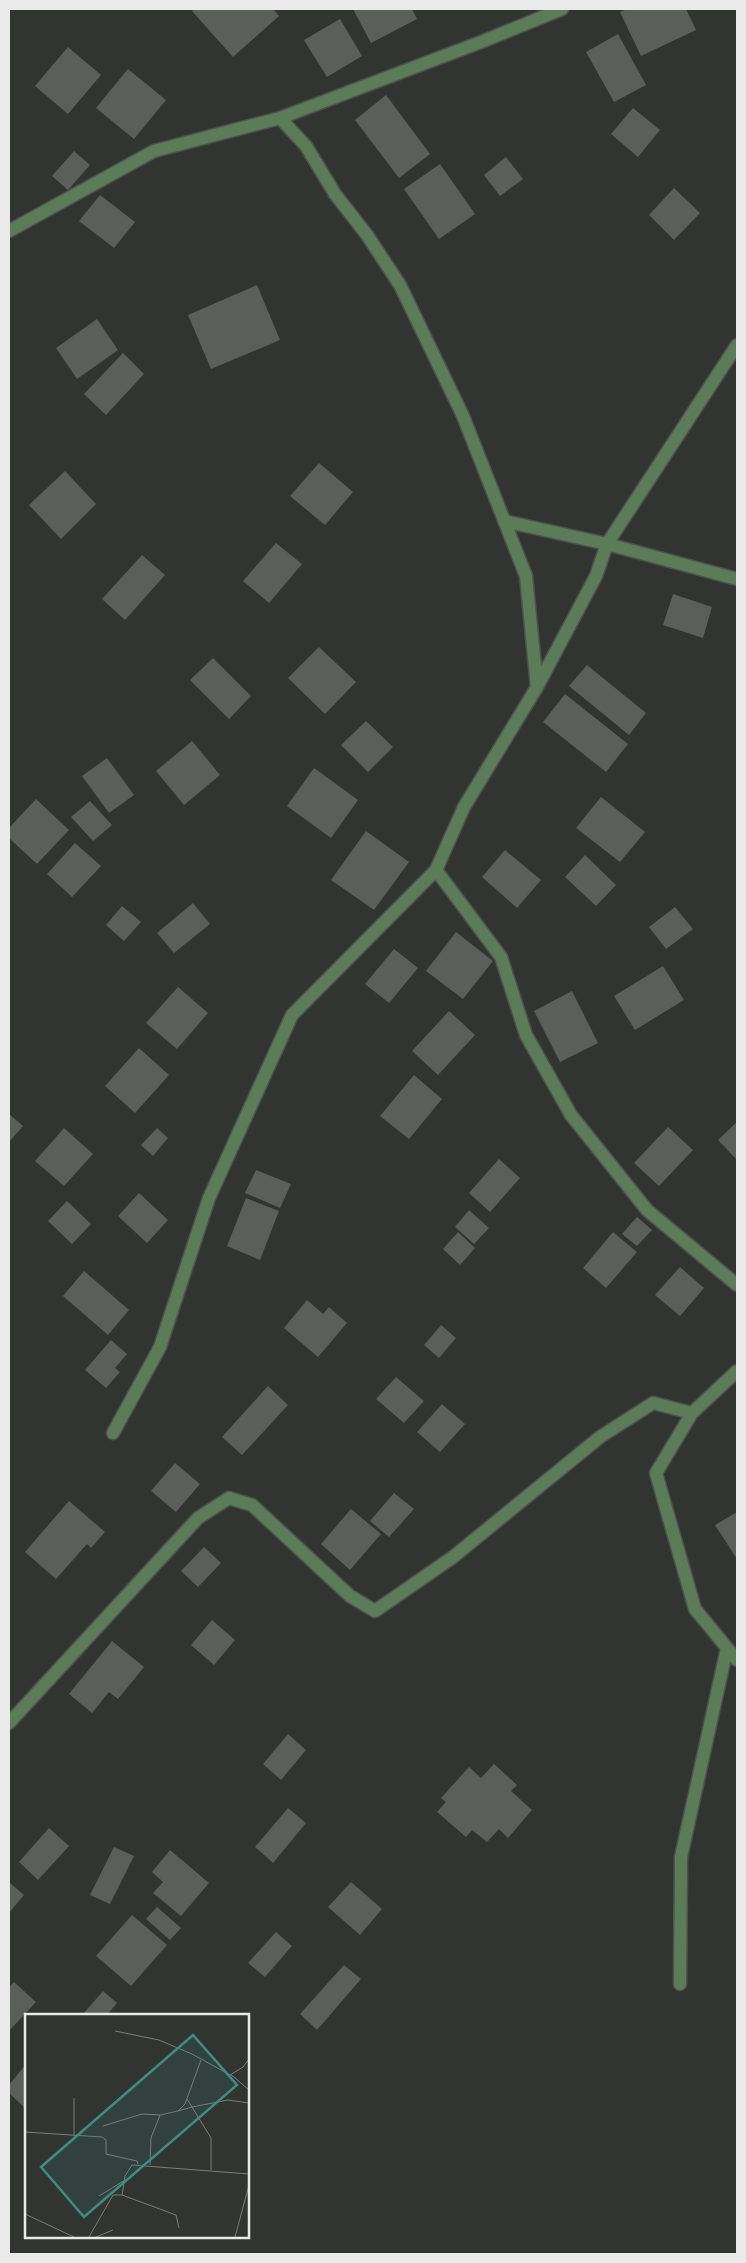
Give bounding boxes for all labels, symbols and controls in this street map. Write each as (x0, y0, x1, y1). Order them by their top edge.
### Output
inset map (25, 2014, 249, 2238)

